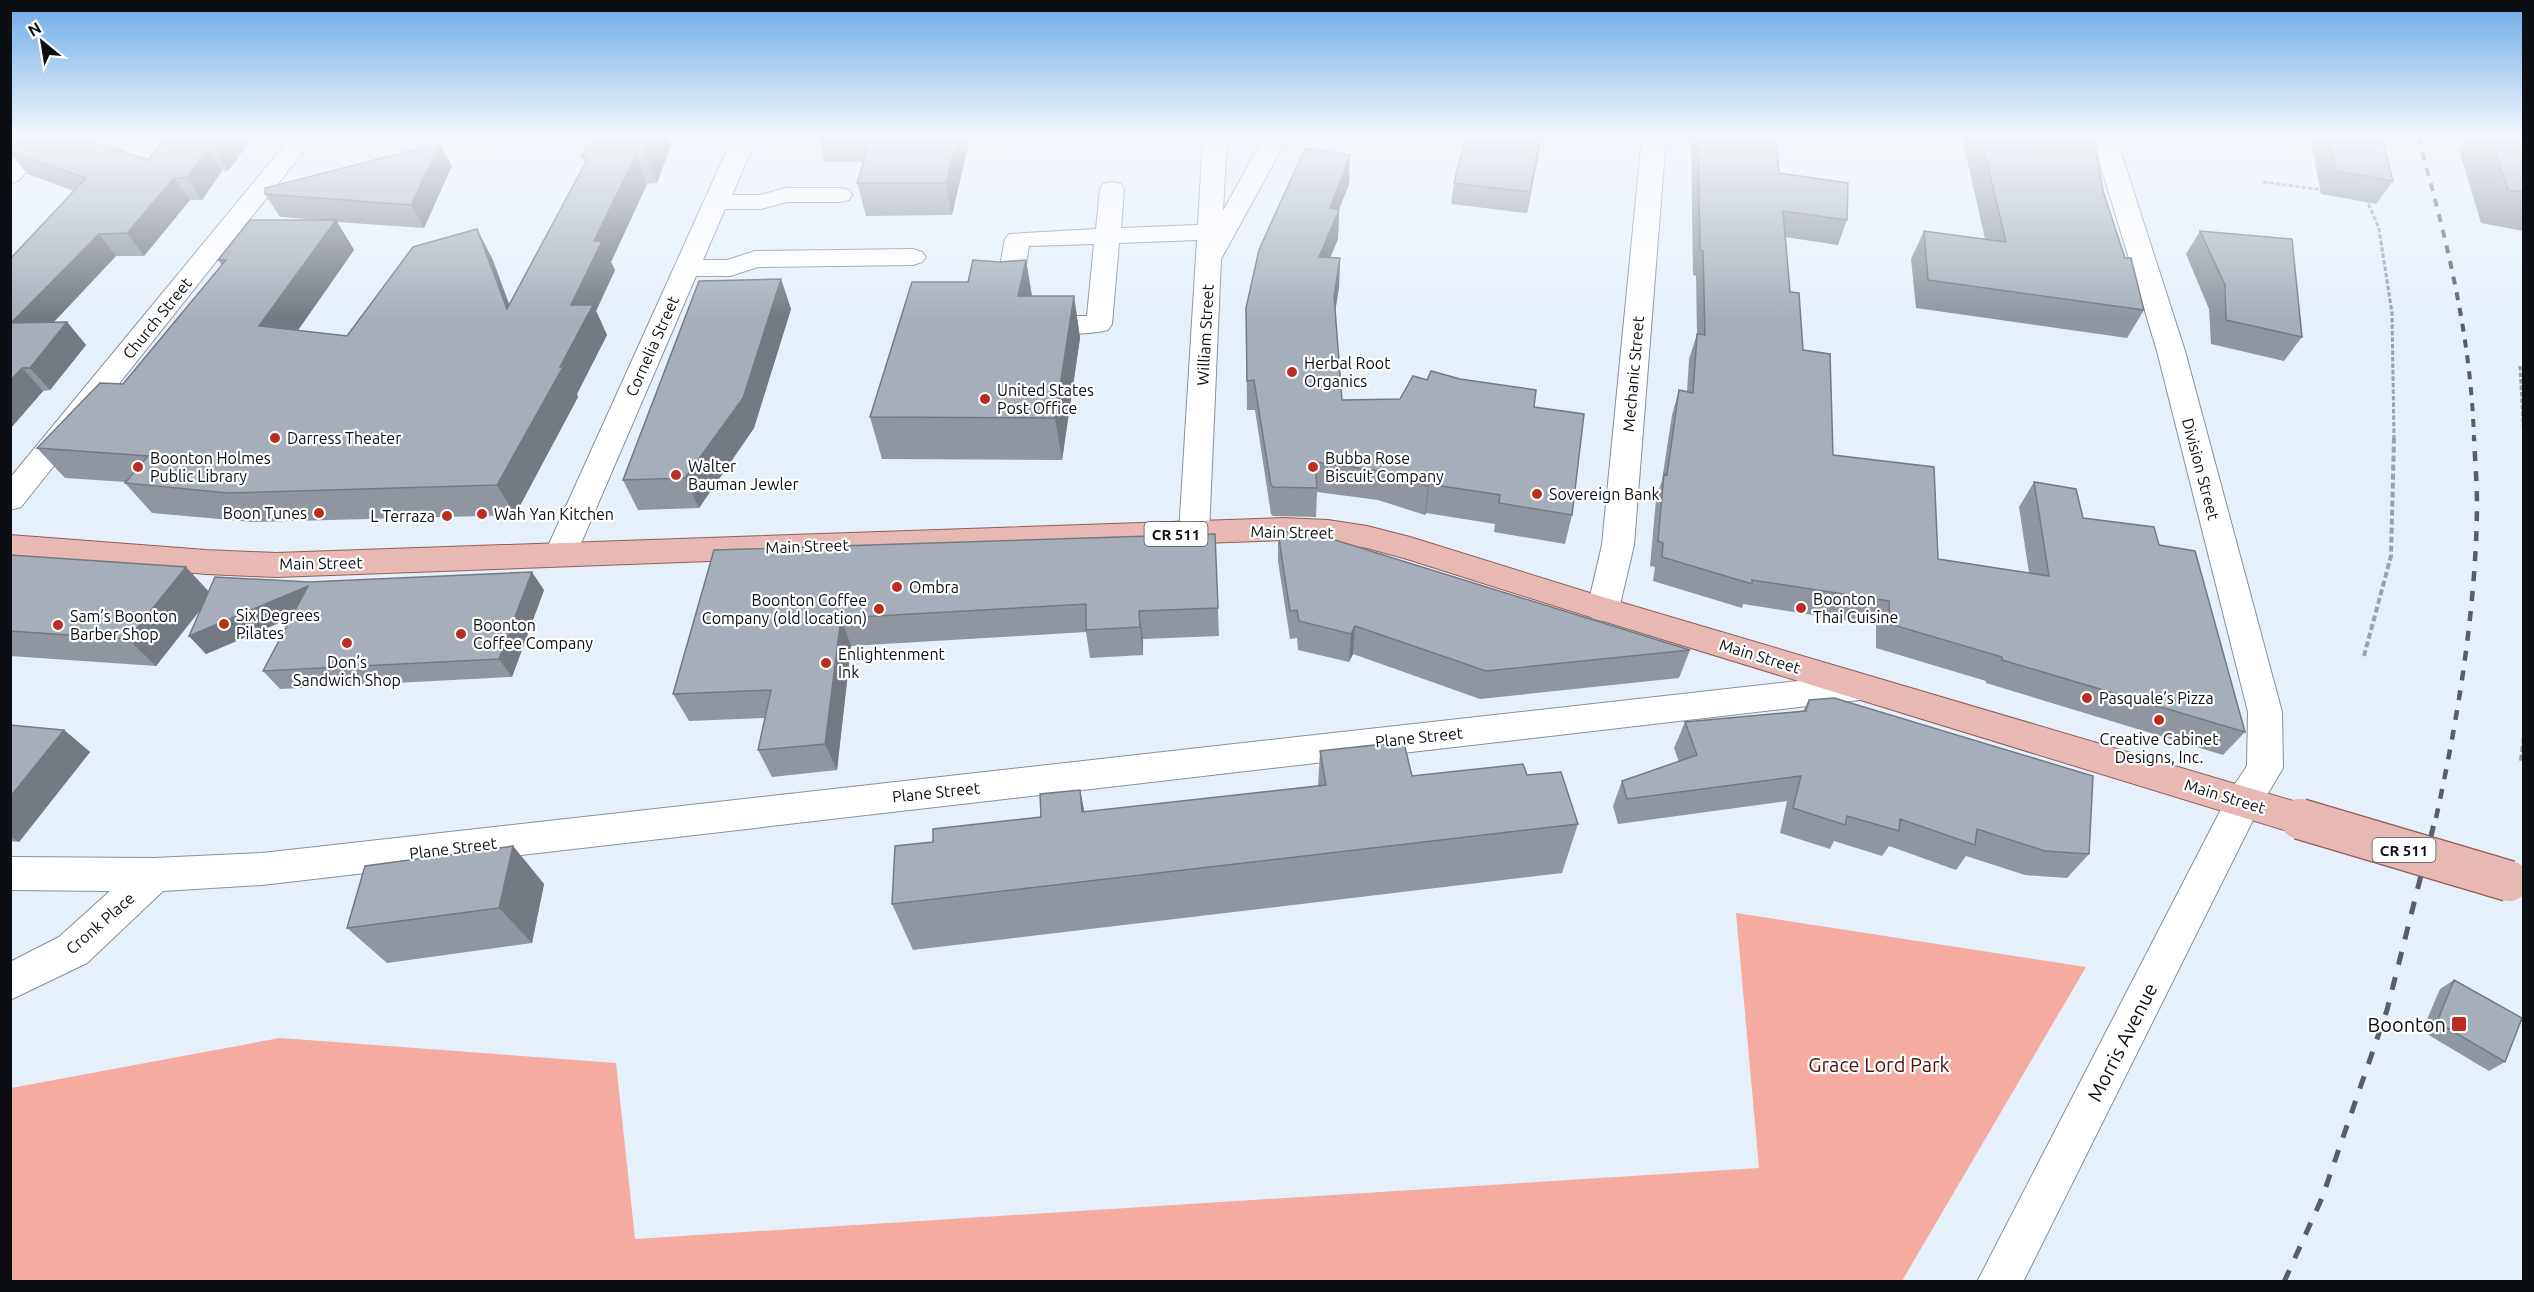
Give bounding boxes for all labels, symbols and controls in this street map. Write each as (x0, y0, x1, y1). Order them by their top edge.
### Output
north arrow (12, 12, 72, 72)
text: N (25, 18, 44, 40)
street label: Church Street (119, 273, 196, 362)
street label: William Street (1193, 283, 1217, 386)
street label: Cornelia Street (622, 292, 682, 399)
street label: Mechanic Street (1619, 315, 1647, 433)
place label: Herbal Root Organics (1304, 354, 1391, 390)
marker: Herbal Root Organics (1285, 365, 1299, 379)
place label: United States Post Office (997, 381, 1094, 417)
marker: United States Post Office (978, 392, 992, 406)
street label: Division Street (2179, 416, 2223, 522)
place label: Darress Theater (287, 429, 401, 447)
marker: Darress Theater (268, 431, 282, 445)
place label: Boonton Holmes Public Library (150, 449, 271, 485)
place label: Bubba Rose Biscuit Company (1325, 449, 1444, 485)
place label: Walter Bauman Jewler (688, 457, 799, 493)
marker: Boonton Holmes Public Library (131, 460, 145, 474)
marker: Bubba Rose Biscuit Company (1306, 460, 1320, 474)
marker: Walter Bauman Jewler (669, 468, 683, 482)
place label: Sovereign Bank (1549, 485, 1660, 503)
marker: Sovereign Bank (1530, 487, 1544, 501)
place label: Boon Tunes (223, 504, 307, 522)
place label: Wah Yan Kitchen (494, 505, 614, 523)
marker: Boon Tunes (312, 506, 326, 520)
place label: L Terraza (370, 507, 435, 525)
marker: Wah Yan Kitchen (475, 507, 489, 521)
marker: L Terraza (440, 509, 454, 523)
road number: CR 511 (1144, 522, 1208, 546)
street label: Main Street (1250, 522, 1335, 542)
street label: Main Street (765, 536, 850, 556)
street label: Main Street (279, 553, 364, 573)
place label: Ombra (909, 578, 959, 596)
marker: Ombra (890, 580, 904, 594)
place label: Boonton Thai Cuisine (1813, 590, 1898, 626)
place label: Boonton Coffee Company (old location) (702, 591, 867, 628)
marker: Boonton Thai Cuisine (1794, 601, 1808, 615)
marker: Boonton Coffee Company (old location) (872, 602, 886, 616)
place label: Six Degrees Pilates (236, 606, 320, 642)
place label: Sam’s Boonton Barber Shop (70, 607, 177, 643)
place label: Boonton Coffee Company (473, 616, 593, 652)
marker: Six Degrees Pilates (217, 617, 231, 631)
marker: Sam’s Boonton Barber Shop (51, 618, 65, 632)
marker: Boonton Coffee Company (454, 627, 468, 641)
street label: Main Street (1717, 635, 1803, 677)
marker: Don’s Sandwich Shop (340, 636, 354, 650)
place label: Enlightenment Ink (838, 645, 946, 681)
place label: Don’s Sandwich Shop (293, 653, 401, 689)
marker: Enlightenment Ink (819, 656, 833, 670)
place label: Pasquale’s Pizza (2099, 689, 2214, 707)
marker: Pasquale’s Pizza (2080, 691, 2094, 705)
marker: Creative Cabinet Designs, Inc. (2152, 713, 2166, 727)
street label: Plane Street (1374, 723, 1465, 751)
place label: Creative Cabinet Designs, Inc. (2100, 730, 2219, 766)
street label: Main Street (2182, 775, 2268, 817)
street label: Plane Street (891, 778, 982, 806)
street label: Plane Street (408, 834, 499, 862)
road number: CR 511 (2372, 838, 2436, 862)
street label: Cronk Place (62, 889, 138, 957)
street label: Morris Avenue (2082, 979, 2162, 1105)
place label: Boonton (2368, 1013, 2446, 1036)
marker: Boonton (2450, 1015, 2468, 1033)
park label: Grace Lord Park (1808, 1053, 1950, 1076)

